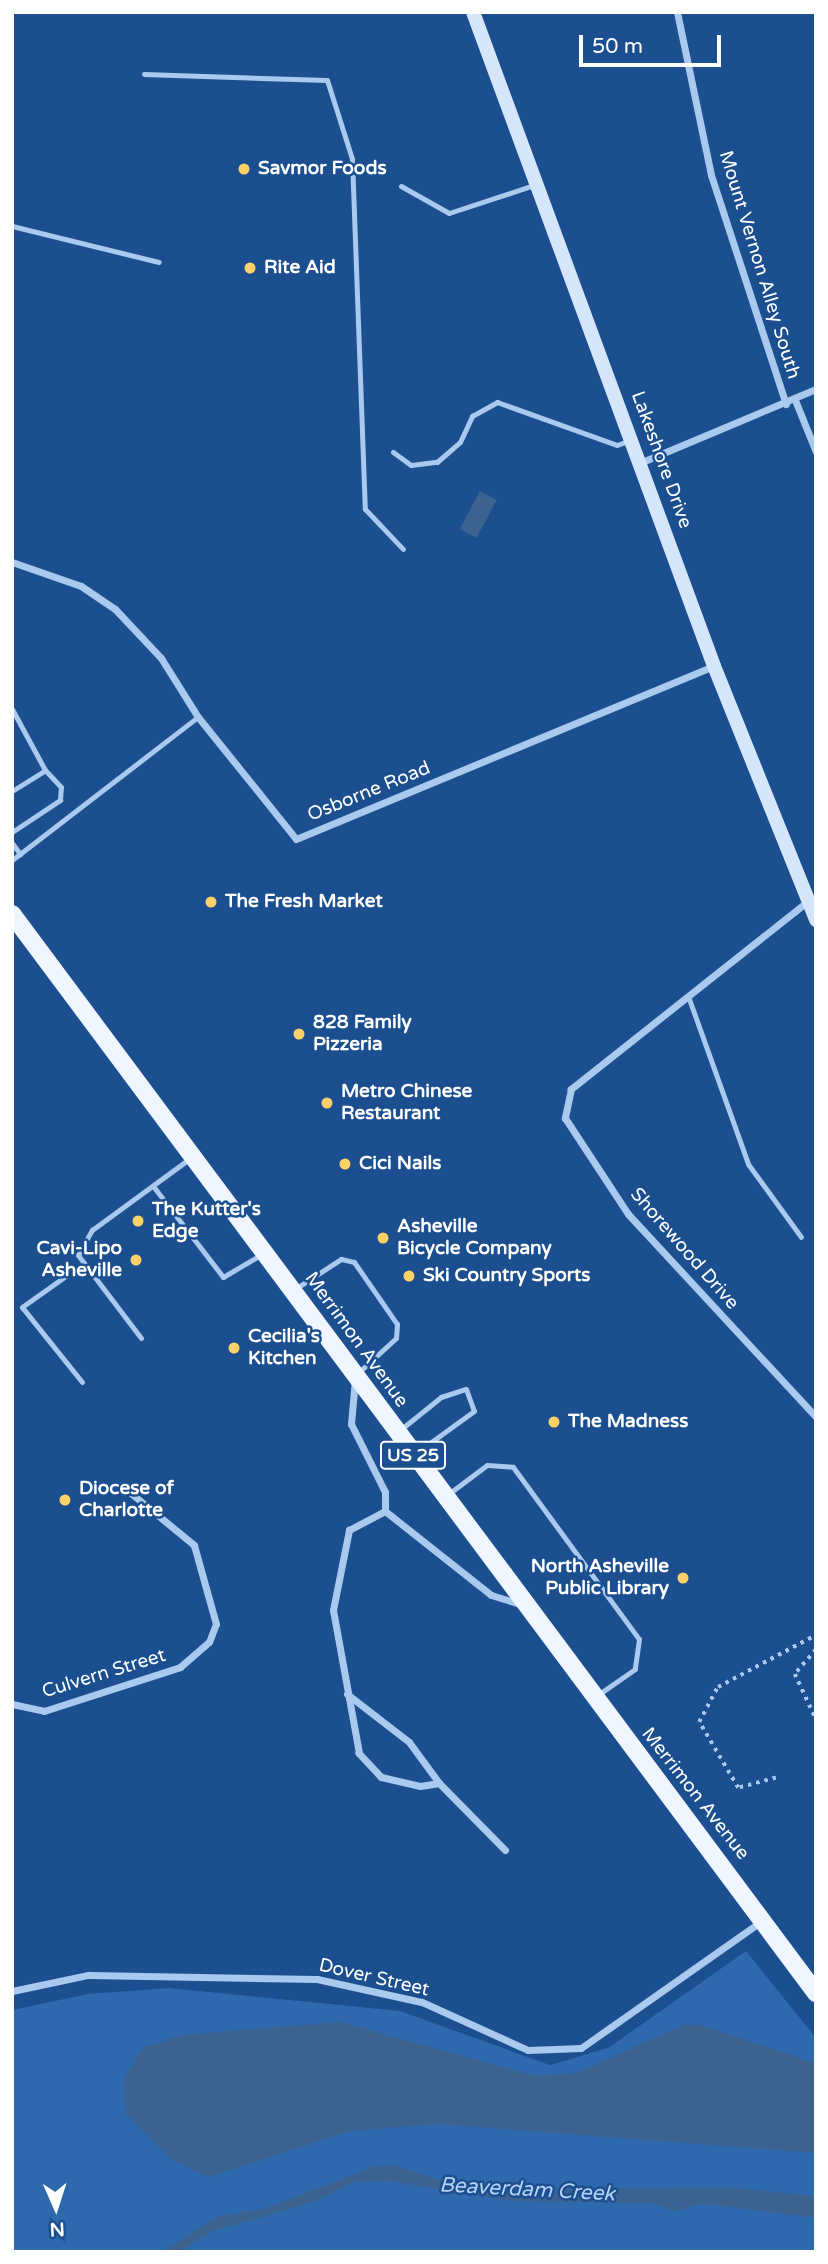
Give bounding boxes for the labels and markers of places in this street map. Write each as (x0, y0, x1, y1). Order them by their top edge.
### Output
place label: Savmor Foods (258, 158, 386, 180)
marker: Savmor Foods (236, 161, 252, 177)
place label: Rite Aid (264, 257, 336, 279)
marker: Rite Aid (242, 260, 258, 276)
place label: The Fresh Market (225, 891, 383, 913)
marker: The Fresh Market (203, 894, 219, 910)
place label: 828 Family Pizzeria (313, 1012, 412, 1056)
marker: 828 Family Pizzeria (291, 1026, 307, 1042)
place label: Metro Chinese Restaurant (341, 1081, 472, 1125)
marker: Metro Chinese Restaurant (319, 1095, 335, 1111)
place label: Cici Nails (359, 1153, 441, 1175)
marker: Cici Nails (337, 1156, 353, 1172)
place label: The Kutter's Edge (152, 1199, 261, 1243)
marker: The Kutter's Edge (130, 1213, 146, 1229)
place label: Asheville Bicycle Company (397, 1216, 552, 1260)
marker: Asheville Bicycle Company (375, 1230, 391, 1246)
place label: Cavi-Lipo Asheville (37, 1238, 122, 1282)
marker: Cavi-Lipo Asheville (128, 1252, 144, 1268)
place label: Ski Country Sports (423, 1265, 590, 1287)
marker: Ski Country Sports (401, 1268, 417, 1284)
place label: Cecilia's Kitchen (248, 1326, 320, 1370)
marker: Cecilia's Kitchen (226, 1340, 242, 1356)
place label: The Madness (568, 1411, 688, 1433)
marker: The Madness (546, 1414, 562, 1430)
place label: Diocese of Charlotte (79, 1478, 174, 1522)
marker: Diocese of Charlotte (57, 1492, 73, 1508)
place label: North Asheville Public Library (531, 1556, 669, 1600)
marker: North Asheville Public Library (675, 1570, 691, 1586)

